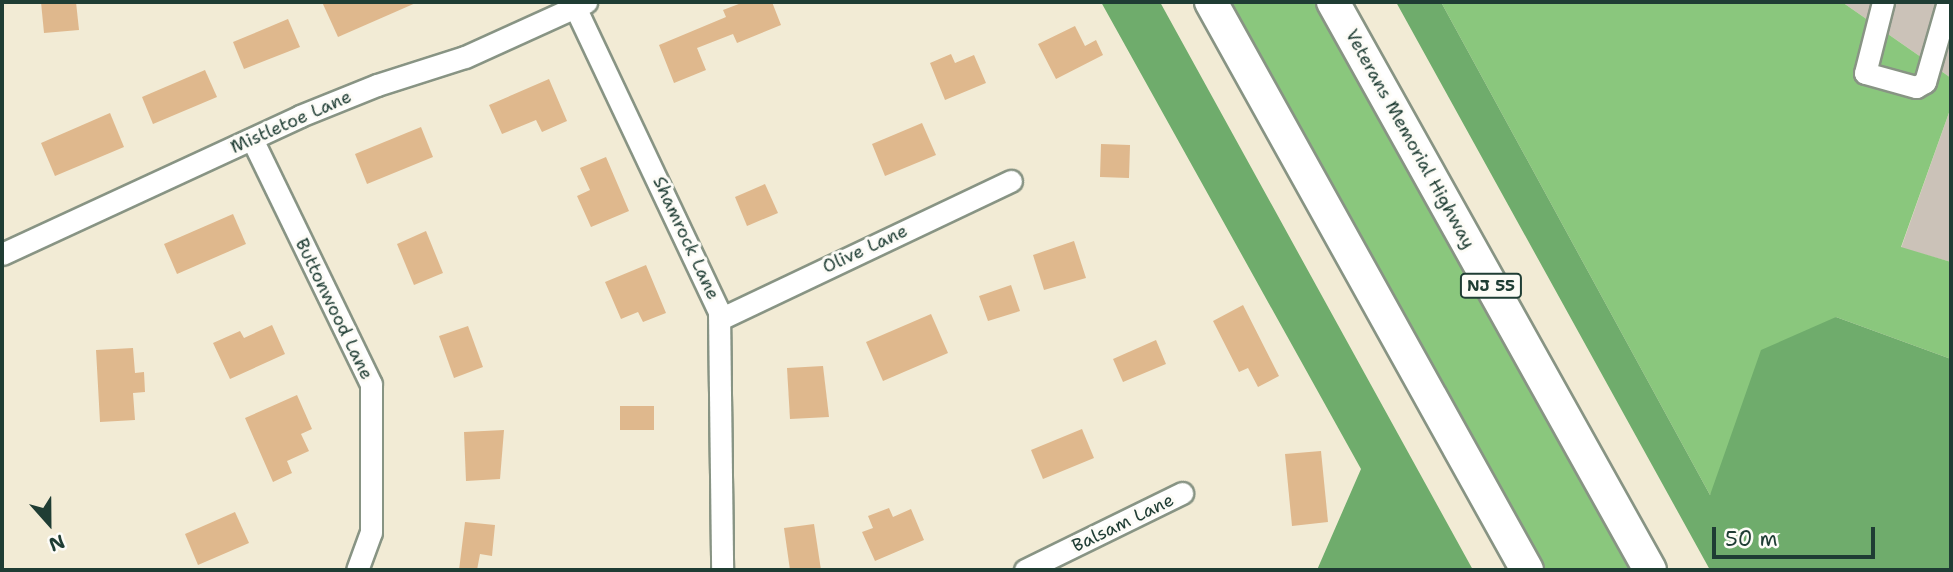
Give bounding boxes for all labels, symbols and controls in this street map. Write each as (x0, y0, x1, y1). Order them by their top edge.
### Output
street label: Veterans Memorial Highway (1341, 26, 1479, 252)
street label: Mistletoe Lane (227, 86, 355, 158)
street label: Shamrock Lane (648, 173, 724, 303)
street label: Olive Lane (819, 220, 911, 278)
street label: Buttonwood Lane (291, 235, 377, 383)
road number: NJ 55 (1460, 274, 1522, 298)
north arrow (14, 488, 84, 558)
street label: Balsam Lane (1069, 489, 1177, 557)
scale bar (1715, 512, 1878, 556)
text: 50 m (1725, 525, 1778, 553)
text: N (45, 529, 68, 557)

